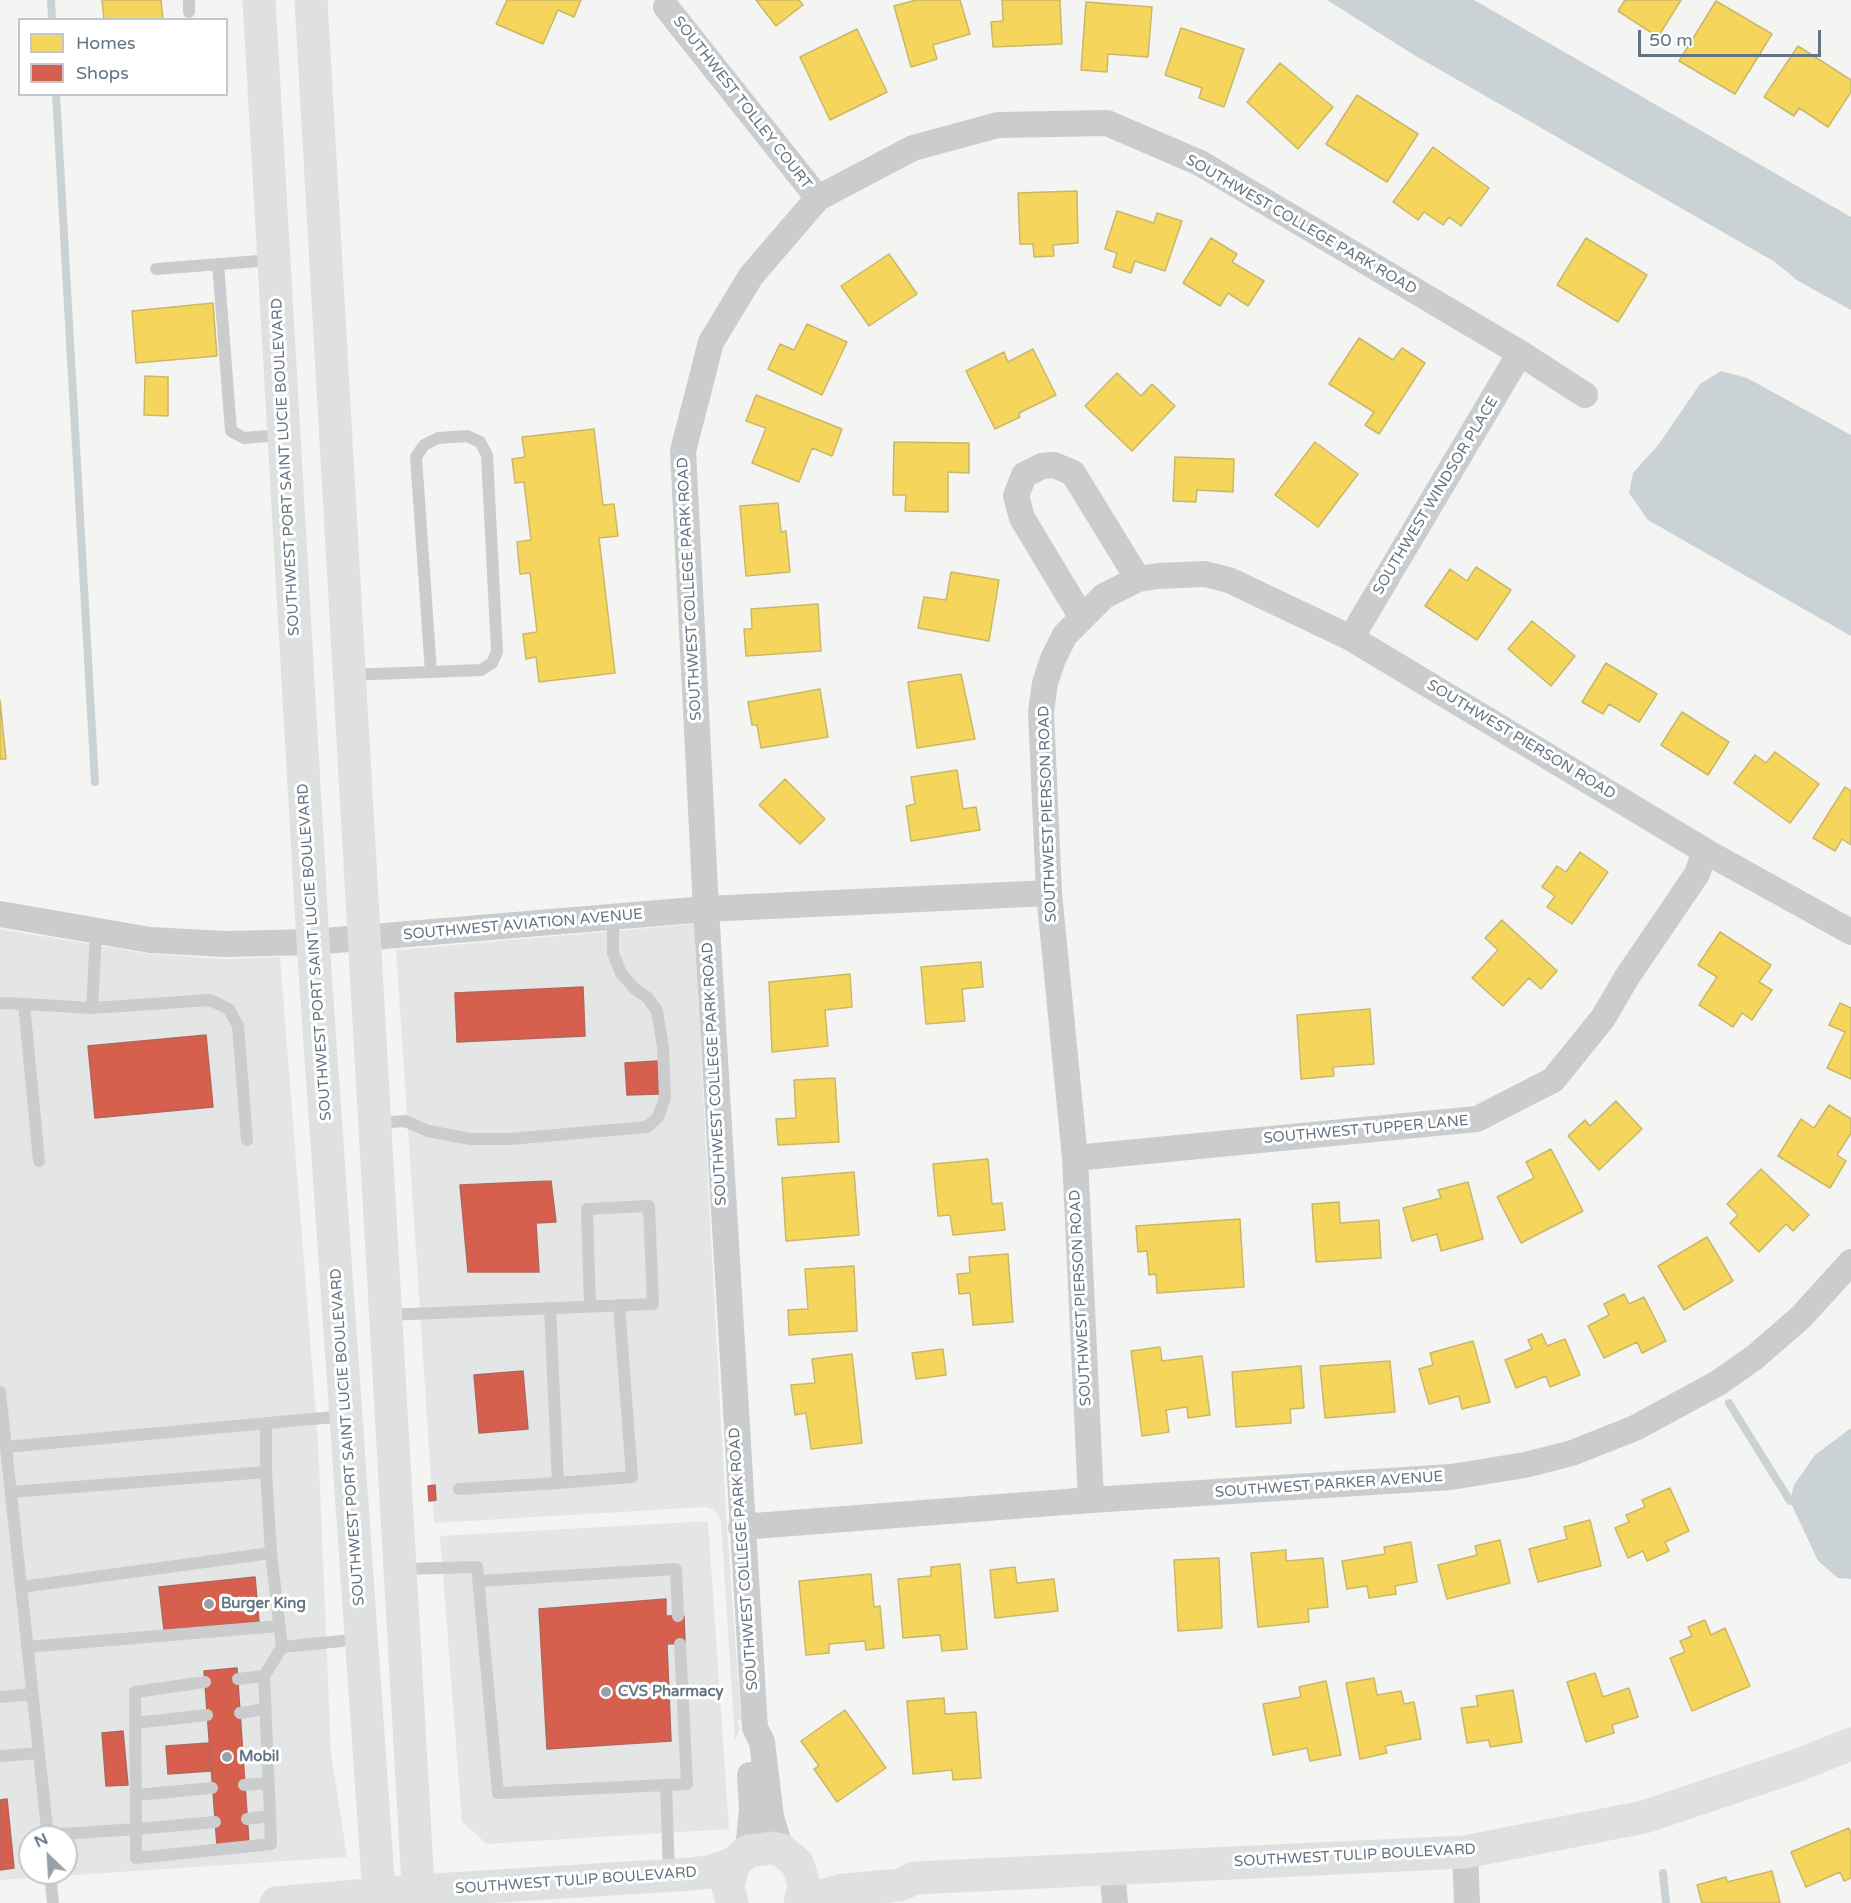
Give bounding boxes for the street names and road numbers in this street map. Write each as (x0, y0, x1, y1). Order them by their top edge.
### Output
street label: SOUTHWEST TOLLEY COURT (669, 13, 815, 193)
street label: SOUTHWEST COLLEGE PARK ROAD (1182, 151, 1420, 299)
street label: SOUTHWEST PORT SAINT LUCIE BOULEVARD (268, 298, 304, 636)
street label: SOUTHWEST WINDSOR PLACE (1370, 394, 1502, 598)
street label: SOUTHWEST COLLEGE PARK ROAD (674, 457, 706, 721)
street label: SOUTHWEST PIERSON ROAD (1423, 676, 1619, 804)
street label: SOUTHWEST PIERSON ROAD (1035, 705, 1061, 923)
street label: SOUTHWEST PORT SAINT LUCIE BOULEVARD (294, 783, 336, 1121)
street label: SOUTHWEST AVIATION AVENUE (403, 906, 643, 944)
street label: SOUTHWEST COLLEGE PARK ROAD (699, 942, 731, 1206)
street label: SOUTHWEST TUPPER LANE (1263, 1112, 1469, 1148)
street label: SOUTHWEST PIERSON ROAD (1066, 1189, 1096, 1407)
street label: SOUTHWEST PORT SAINT LUCIE BOULEVARD (327, 1268, 369, 1606)
street label: SOUTHWEST COLLEGE PARK ROAD (726, 1427, 762, 1691)
street label: SOUTHWEST PARKER AVENUE (1214, 1468, 1444, 1502)
street label: SOUTHWEST TULIP BOULEVARD (1234, 1841, 1476, 1871)
street label: SOUTHWEST TULIP BOULEVARD (455, 1864, 697, 1898)

